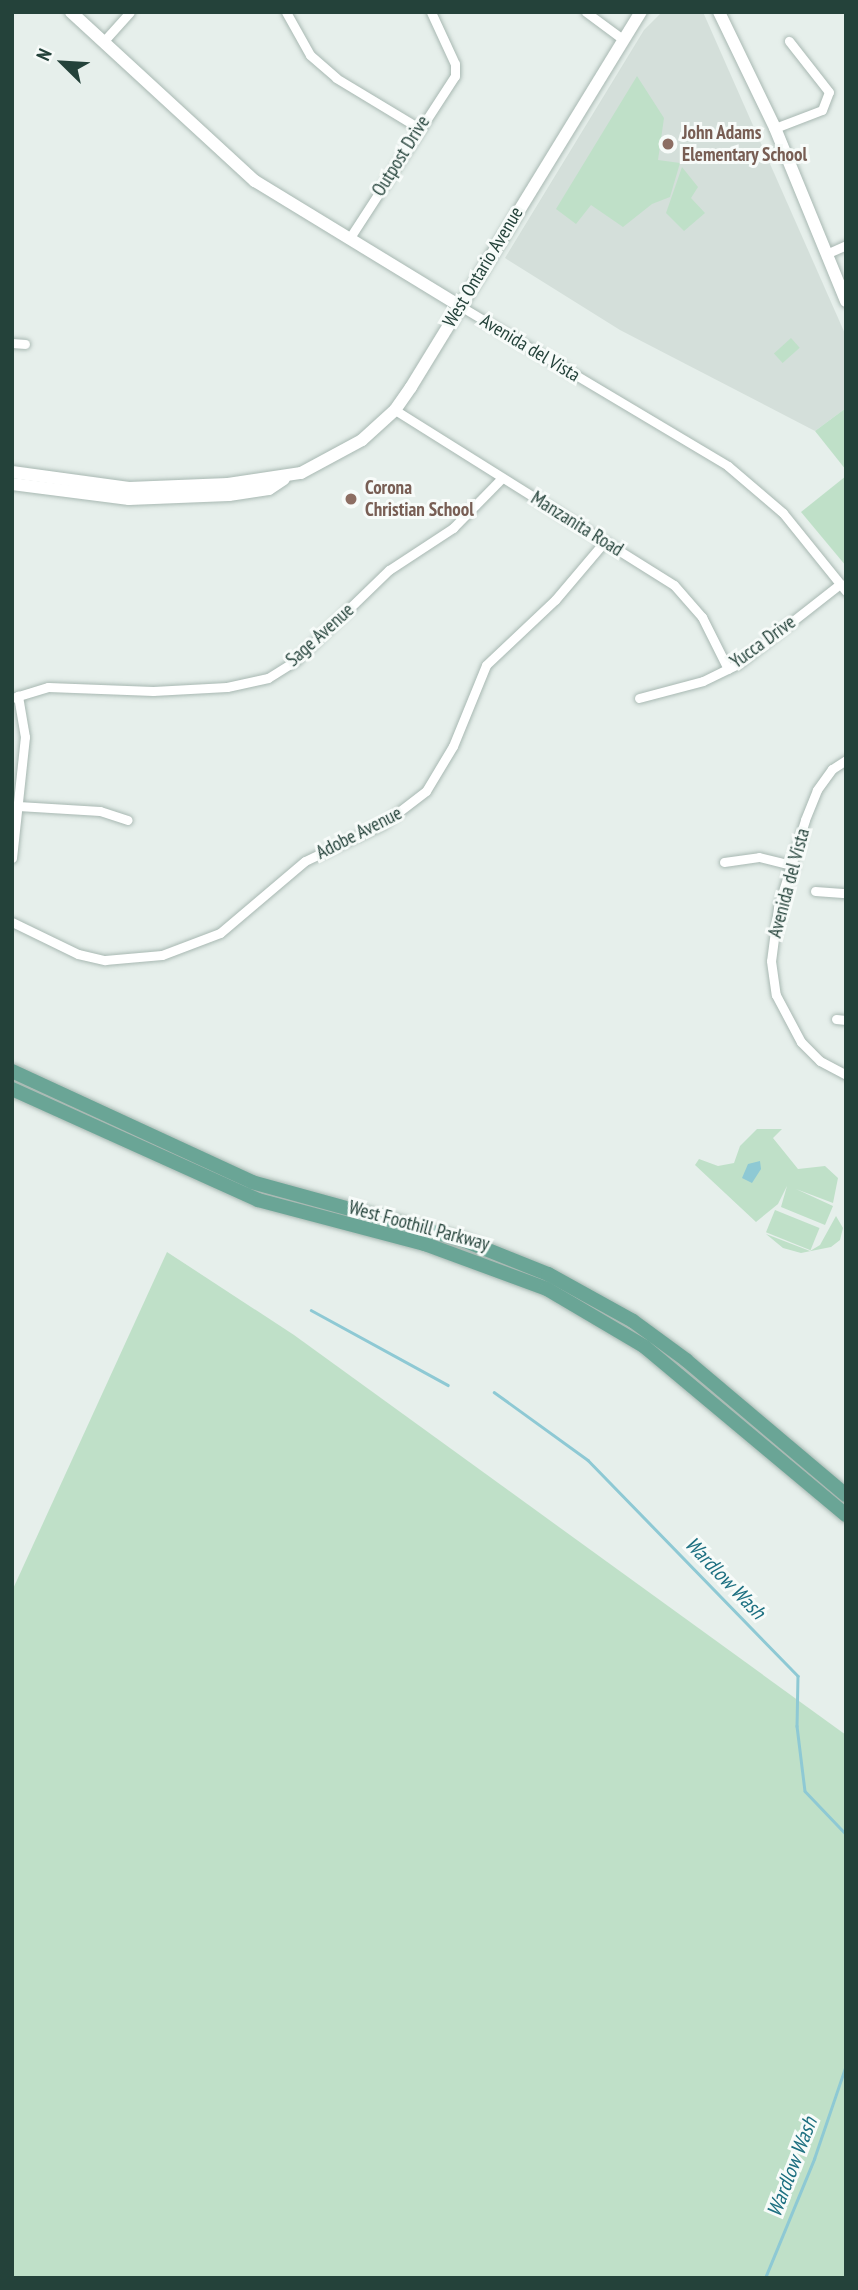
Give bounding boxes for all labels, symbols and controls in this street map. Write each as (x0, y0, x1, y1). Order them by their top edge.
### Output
north arrow (28, 28, 98, 98)
text: N (31, 45, 57, 64)
street label: Outpost Drive (367, 112, 435, 200)
place label: John Adams Elementary School (682, 122, 808, 166)
marker: John Adams Elementary School (660, 136, 676, 152)
street label: West Ontario Avenue (438, 202, 528, 332)
street label: Avenida del Vista (476, 309, 584, 387)
place label: Corona Christian School (365, 477, 474, 521)
street label: Manzanita Road (527, 487, 627, 561)
marker: Corona Christian School (343, 491, 359, 507)
street label: Sage Avenue (281, 598, 359, 672)
street label: Yucca Drive (726, 611, 800, 673)
street label: Adobe Avenue (312, 802, 406, 864)
street label: Avenida del Vista (763, 826, 815, 940)
street label: West Foothill Parkway (346, 1196, 492, 1256)
water label: Wardlow Wash (679, 1531, 771, 1625)
water label: Wardlow Wash (761, 2113, 823, 2221)

